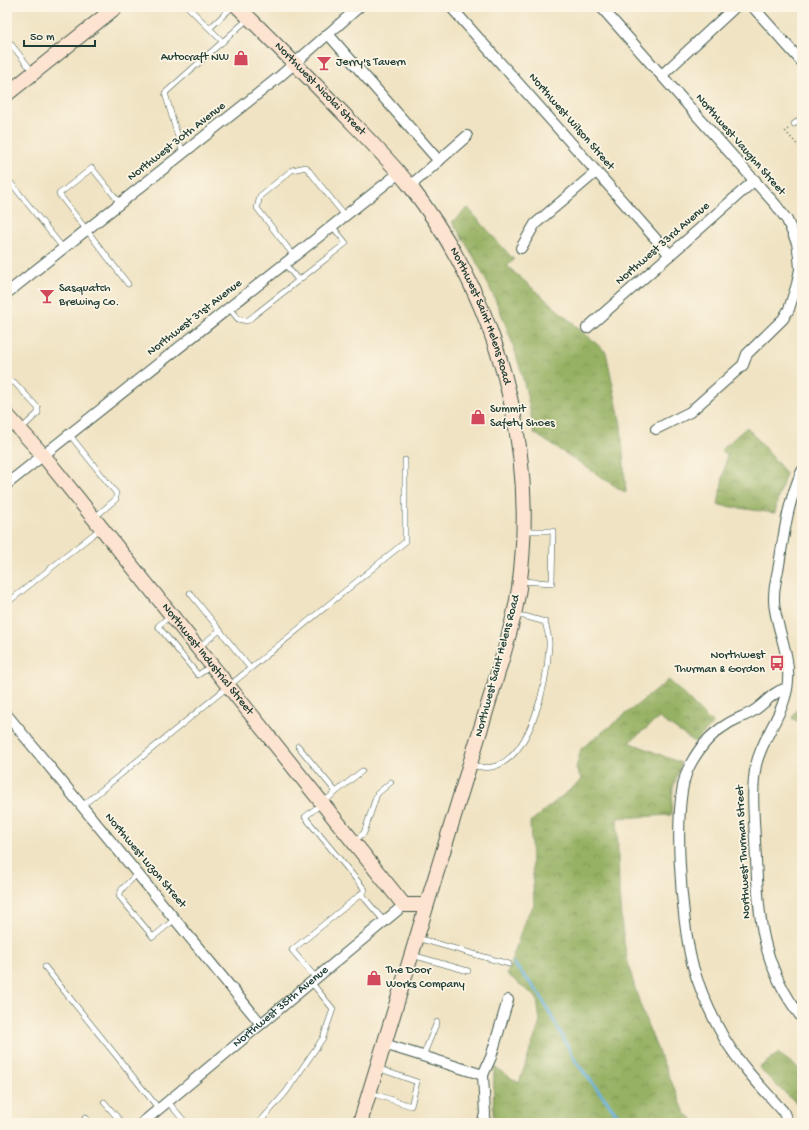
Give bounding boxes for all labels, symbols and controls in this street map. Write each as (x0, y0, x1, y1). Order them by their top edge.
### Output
scale bar (24, 22, 95, 48)
text: 50 m (30, 31, 55, 45)
street label: Northwest Nicolai Street (271, 40, 369, 140)
shop icon: Autocraft NW (232, 49, 250, 67)
place label: Autocraft NW (161, 51, 229, 65)
bar icon: Jerry's Tavern (315, 54, 333, 72)
place label: Jerry's Tavern (336, 56, 406, 70)
street label: Northwest Wilson Street (525, 71, 618, 174)
street label: Northwest Vaughn Street (692, 91, 789, 200)
street label: Northwest 30th Avenue (125, 99, 229, 185)
street label: Northwest 33rd Avenue (613, 199, 713, 289)
street label: Northwest Saint Helens Road (446, 245, 514, 387)
street label: Northwest 31st Avenue (145, 276, 246, 359)
place label: Sasquatch Brewing Co. (58, 282, 119, 310)
bar icon: Sasquatch Brewing Co. (38, 287, 56, 305)
place label: Summit Safety Shoes (490, 403, 555, 431)
shop icon: Summit Safety Shoes (469, 408, 487, 426)
street label: Northwest Saint Helens Road (472, 592, 524, 739)
street label: Northwest Industrial Street (158, 601, 257, 719)
place label: Northwest Thurman & Gordon (674, 649, 766, 677)
bus stop icon: Northwest Thurman & Gordon (768, 654, 786, 672)
street label: Northwest Thurman Street (733, 784, 754, 919)
street label: Northwest Luzon Street (101, 811, 189, 912)
street label: Northwest 35th Avenue (230, 963, 332, 1051)
place label: The Door Works Company (385, 964, 465, 992)
shop icon: The Door Works Company (365, 969, 383, 987)

